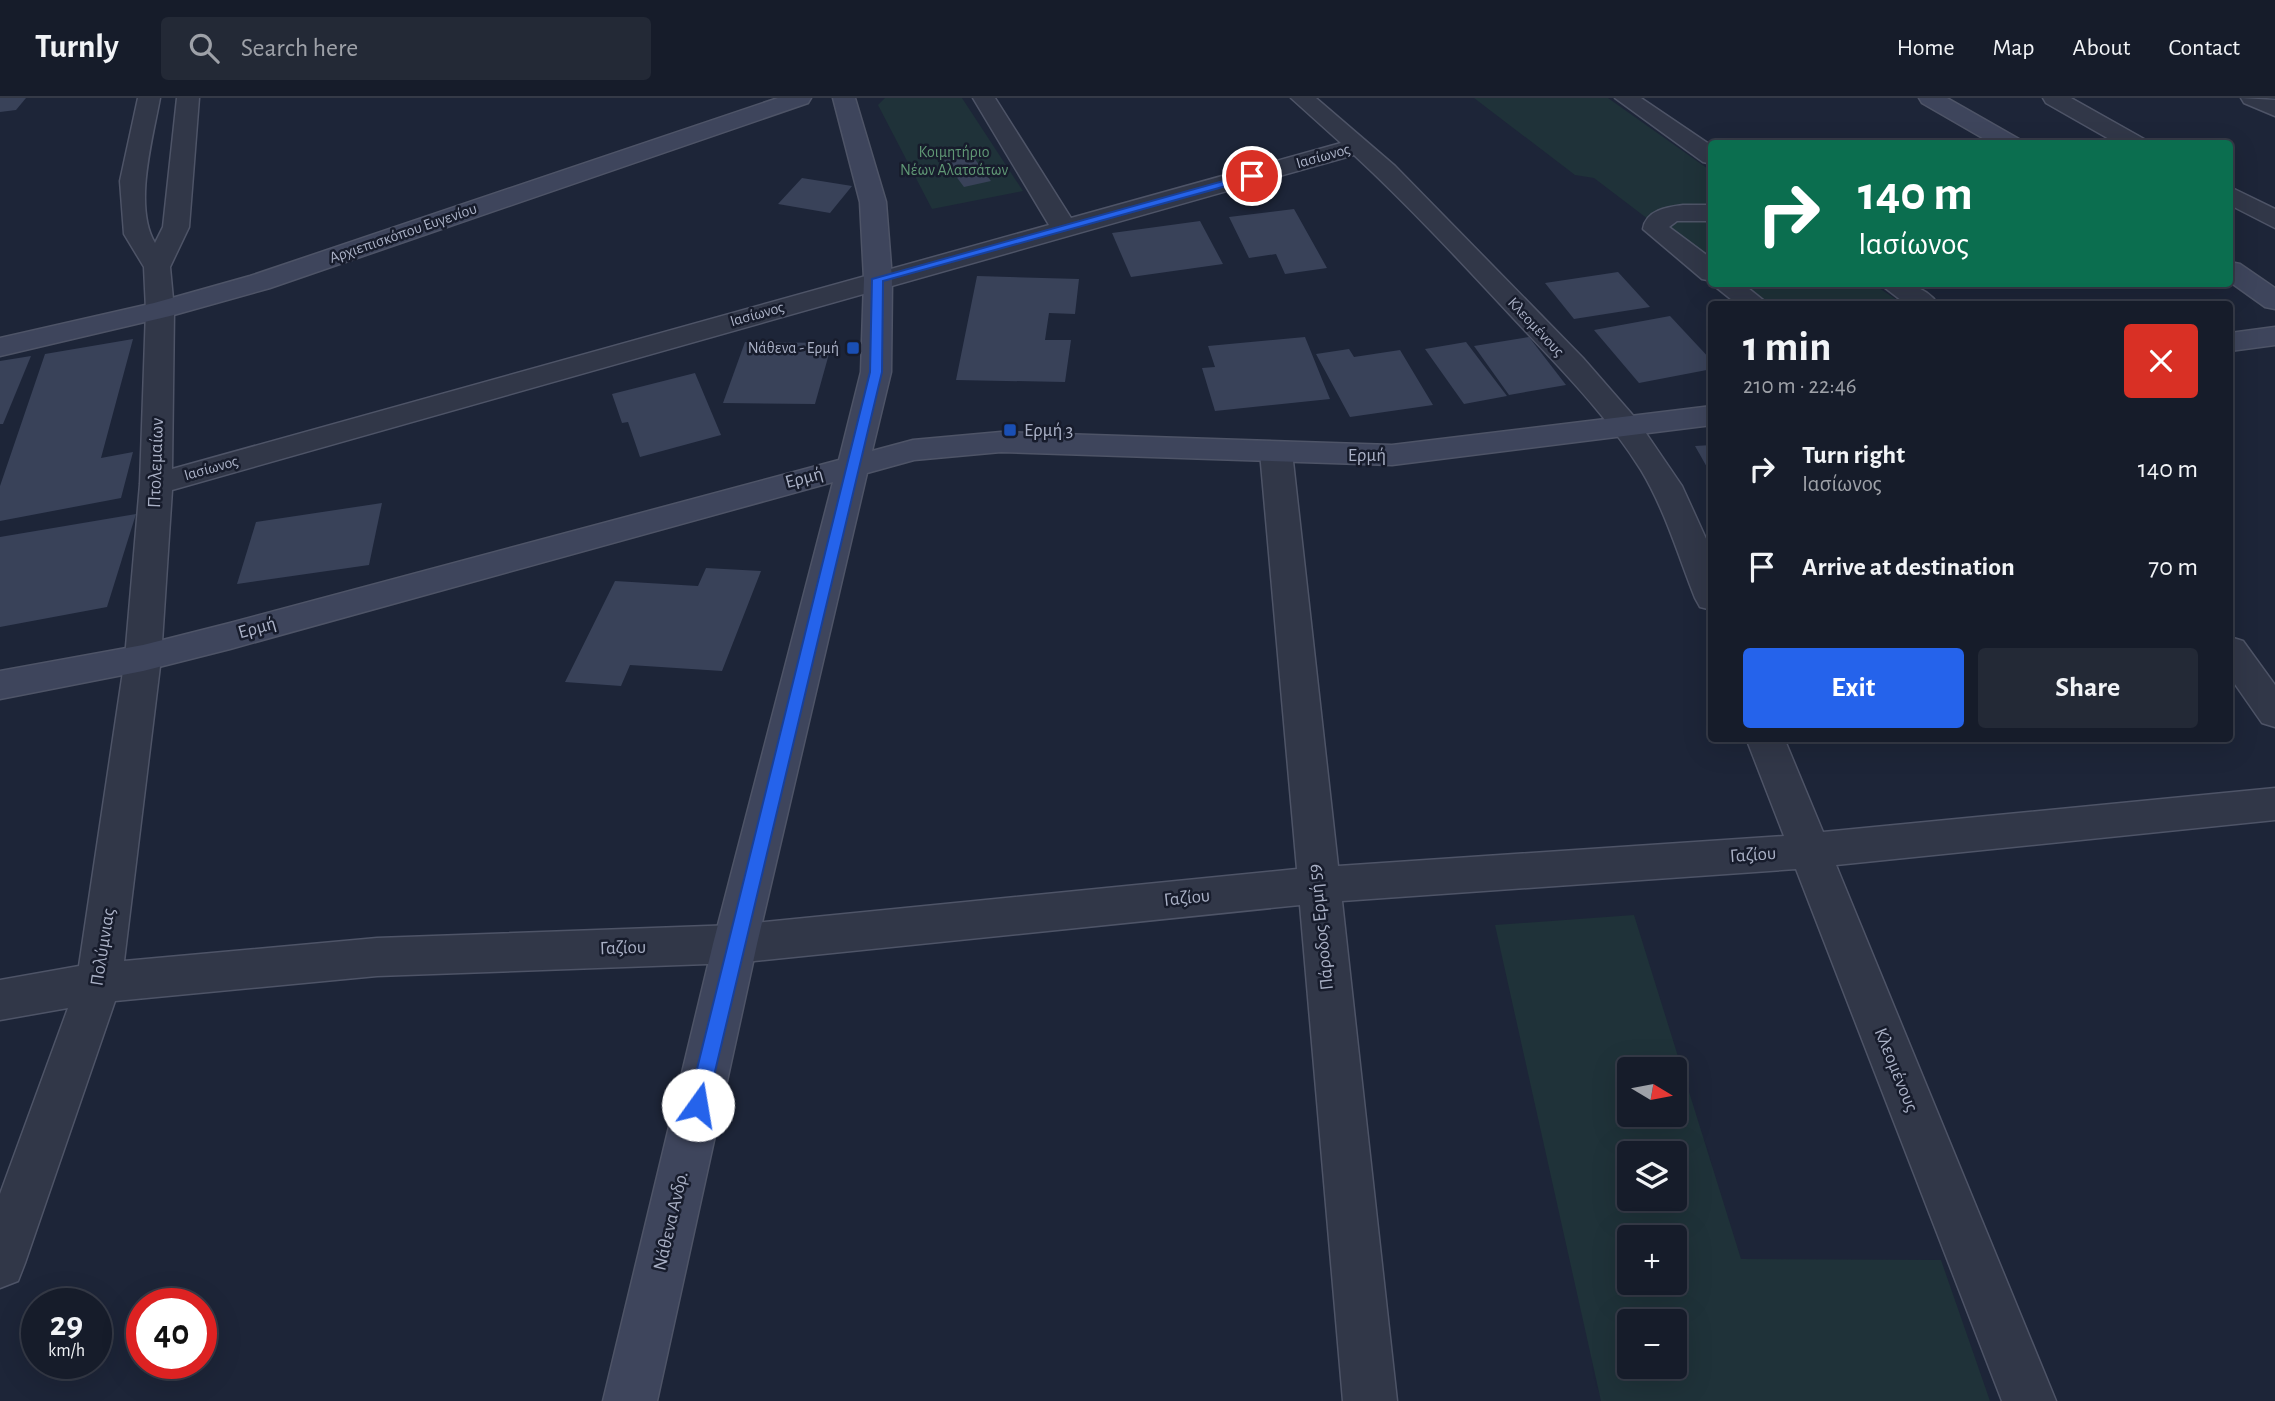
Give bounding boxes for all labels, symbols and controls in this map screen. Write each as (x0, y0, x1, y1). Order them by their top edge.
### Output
search box (161, 17, 651, 80)
icon: search (185, 29, 223, 67)
text: Turnly (35, 31, 119, 64)
text: Search here (241, 35, 358, 61)
text: Home (1897, 36, 1955, 60)
text: Map (1993, 36, 2035, 60)
text: About (2073, 36, 2130, 60)
text: Contact (2168, 36, 2240, 60)
street label: Ιασίωνος (1294, 141, 1352, 172)
park label: Κοιμητήριο Νέων Αλατσάτων (900, 144, 1008, 178)
pin (1222, 146, 1282, 206)
icon: arrive (1233, 157, 1271, 195)
icon: right (1743, 168, 1834, 259)
text: 140 m (1858, 170, 1973, 219)
street label: Αρχιεπισκόπου Ευγενίου (327, 200, 479, 266)
text: Ιασίωνος (1858, 228, 1969, 260)
street label: Κλεομένους (1504, 294, 1567, 360)
street label: Ιασίωνος (728, 299, 786, 330)
button: close (2124, 324, 2198, 398)
text: 1 min (1743, 326, 1832, 368)
place label: Νάθενα - Ερμή (748, 340, 839, 356)
marker: Νάθενα - Ερμή (845, 340, 861, 356)
text: 210 m · 22:46 (1743, 375, 1857, 398)
street label: Πτολεμαίων (145, 418, 167, 508)
place label: Ερμή 3 (1024, 421, 1073, 440)
marker: Ερμή 3 (1002, 422, 1018, 438)
text: Turn right (1802, 442, 1905, 468)
street label: Ερμή (1348, 446, 1386, 465)
icon: right (1743, 450, 1781, 488)
street label: Ιασίωνος (182, 453, 240, 484)
text: 140 m (2138, 456, 2198, 482)
street label: Ερμή (783, 464, 825, 492)
text: Ιασίωνος (1802, 473, 1882, 496)
icon: arrive (1743, 548, 1781, 586)
text: Arrive at destination (1802, 554, 2015, 580)
text: 70 m (2148, 554, 2198, 580)
street label: Ερμή (236, 614, 278, 642)
button: Exit (1743, 648, 1964, 728)
button: Share (1978, 648, 2198, 728)
street label: Γαζίου (1729, 844, 1777, 866)
street label: Πάροδος Ερμή 59 (1305, 863, 1337, 991)
street label: Γαζίου (1163, 886, 1211, 910)
street label: Πολύμνιας (87, 907, 119, 987)
street label: Γαζίου (600, 938, 646, 958)
street label: Κλεομένους (1871, 1025, 1921, 1115)
north arrow (1617, 1057, 1687, 1127)
map controls (1617, 1057, 1687, 1379)
position arrow (661, 1068, 735, 1142)
button: layers (1617, 1141, 1687, 1211)
street label: Νάθενα Ανδρ. (650, 1170, 692, 1272)
button: + (1617, 1225, 1687, 1295)
speed limit sign: 40 (126, 1288, 217, 1379)
text: 29 (50, 1307, 83, 1342)
button: − (1617, 1309, 1687, 1379)
text: km/h (48, 1342, 85, 1360)

